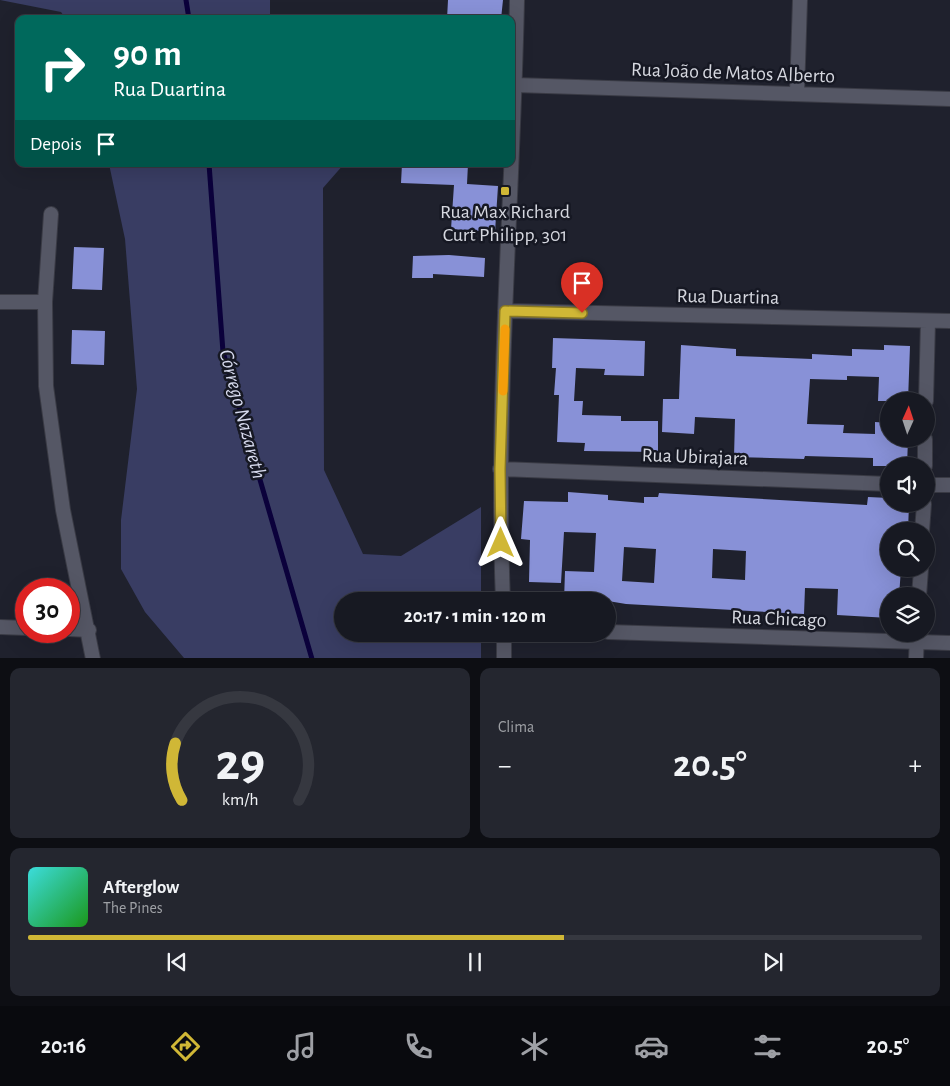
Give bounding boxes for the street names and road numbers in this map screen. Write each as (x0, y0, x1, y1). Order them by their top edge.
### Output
street label: Rua João de Matos Alberto (631, 59, 835, 87)
street label: Rua Duartina (676, 286, 780, 308)
street label: Rua Ubirajara (641, 445, 748, 469)
street label: Rua Chicago (731, 607, 827, 631)

